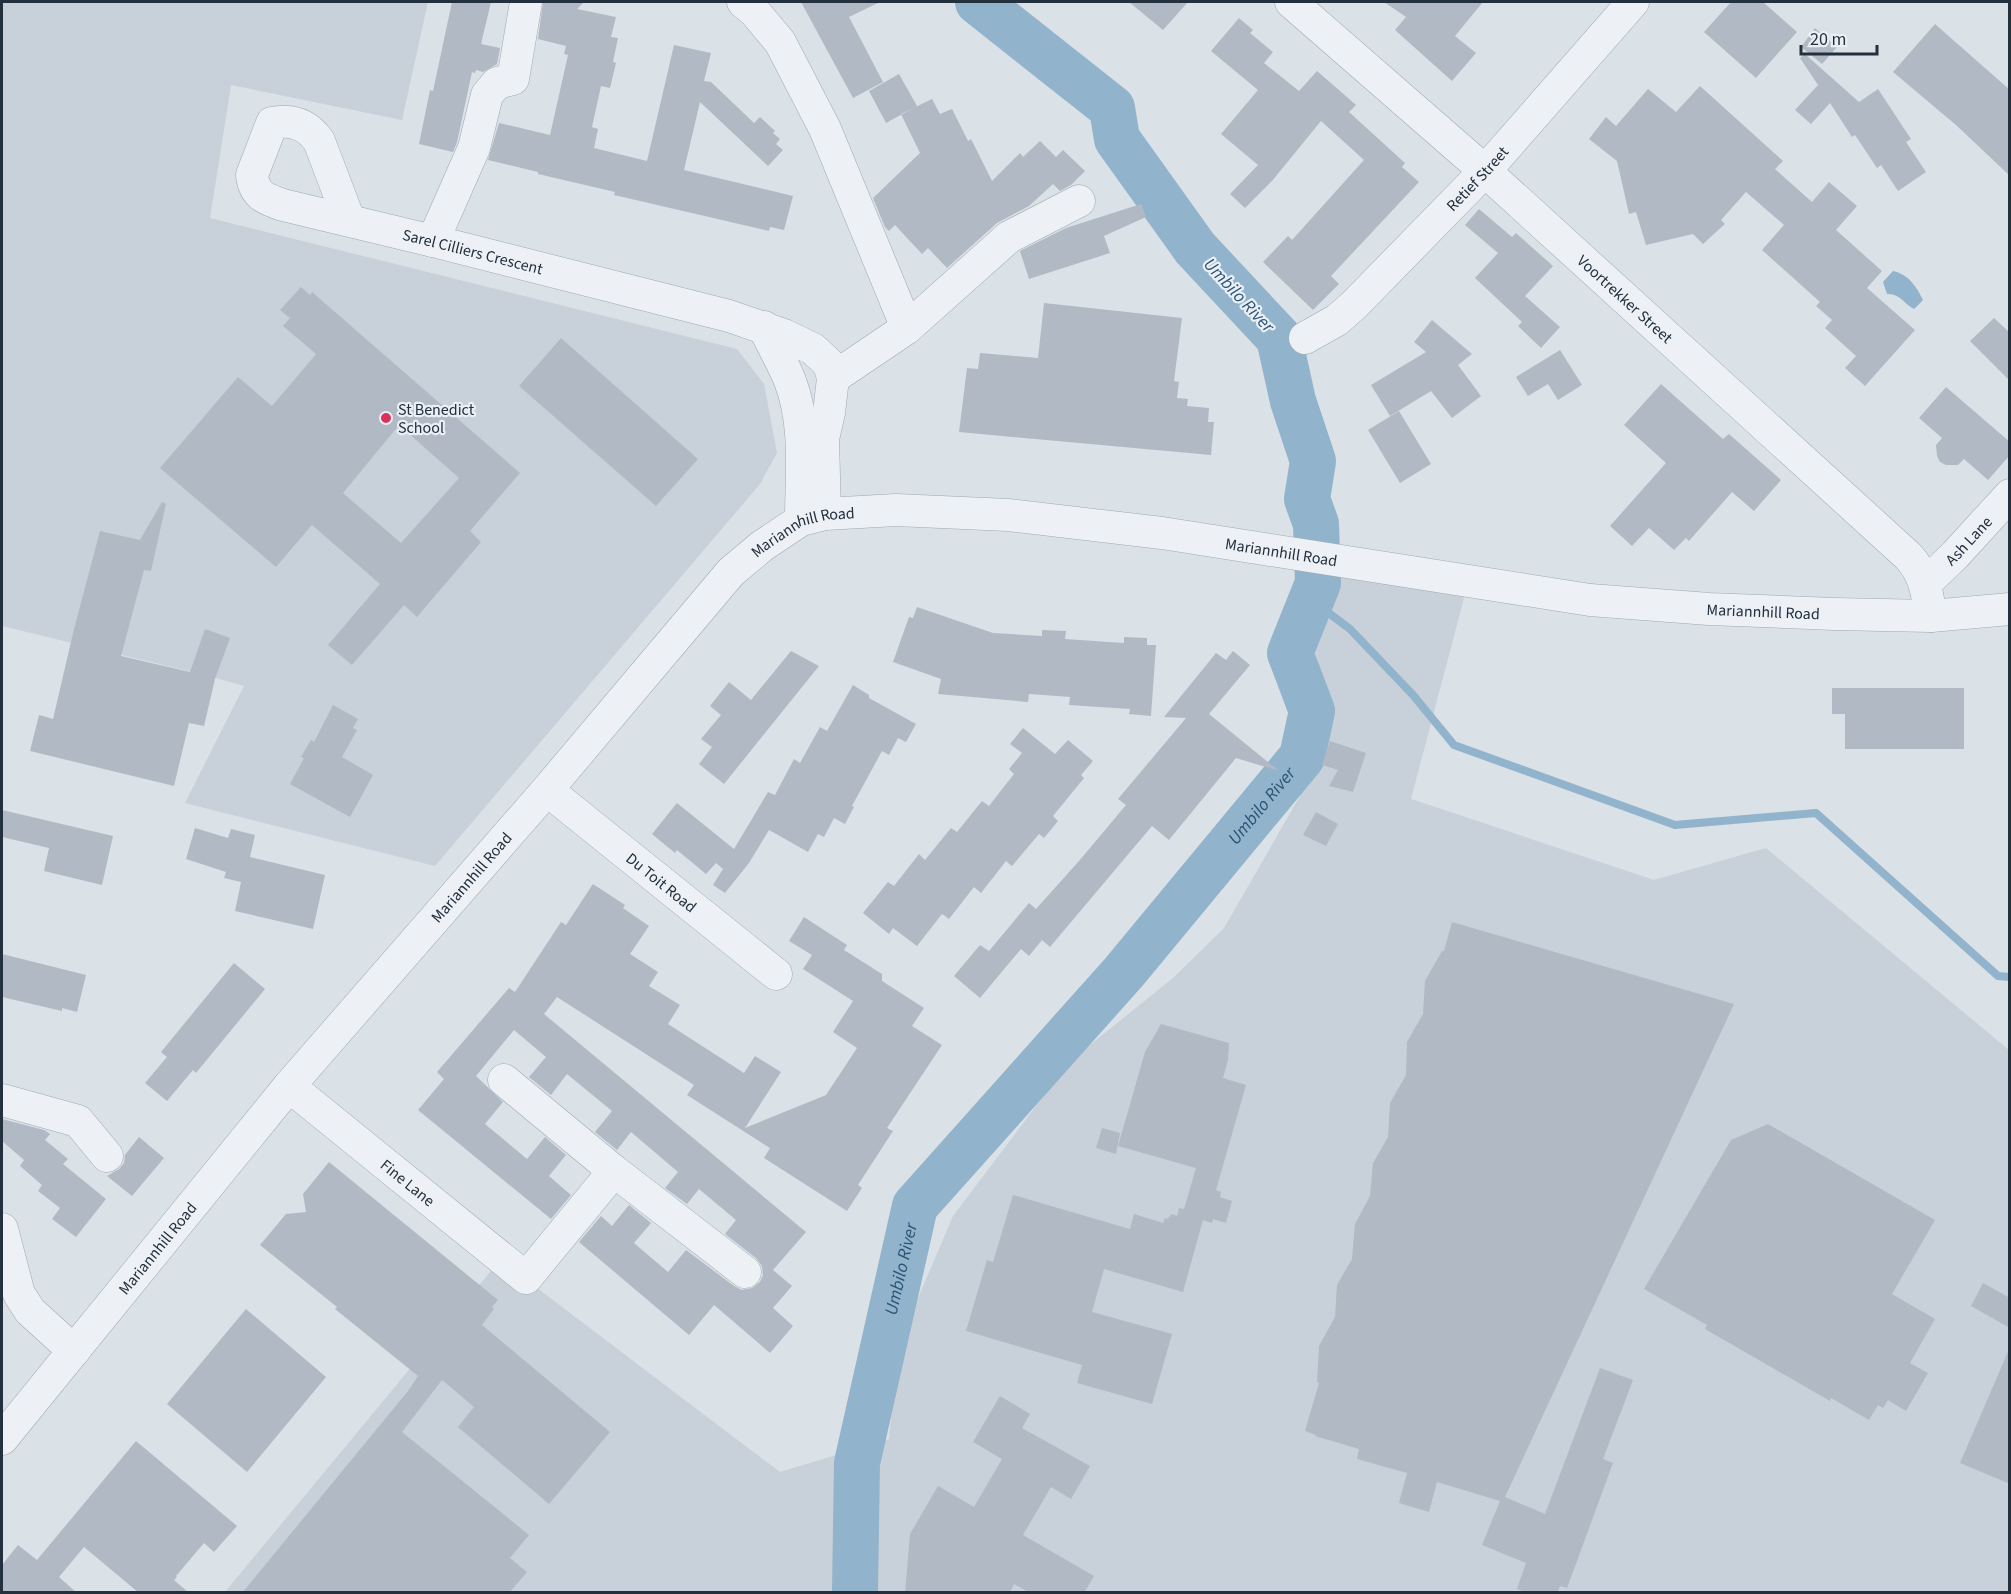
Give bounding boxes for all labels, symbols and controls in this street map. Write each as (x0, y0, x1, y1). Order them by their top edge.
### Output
scale bar (1801, 18, 1878, 56)
text: 20 m (1810, 27, 1846, 52)
street label: Retief Street (1442, 141, 1514, 216)
street label: Sarel Cilliers Crescent (400, 224, 546, 281)
street label: Voortrekker Street (1572, 250, 1678, 349)
water label: Umbilo River (1198, 253, 1280, 339)
place label: St Benedict School (398, 399, 475, 439)
marker: St Benedict School (379, 411, 393, 425)
street label: Mariannhill Road (746, 502, 855, 563)
street label: Ash Lane (1941, 511, 1998, 571)
street label: Mariannhill Road (1224, 533, 1339, 572)
street label: Mariannhill Road (1706, 599, 1820, 625)
water label: Umbilo River (1222, 761, 1302, 850)
street label: Mariannhill Road (426, 828, 517, 928)
street label: Du Toit Road (621, 848, 701, 918)
street label: Fine Lane (375, 1154, 439, 1212)
street label: Mariannhill Road (114, 1198, 202, 1300)
water label: Umbilo River (879, 1220, 924, 1318)

